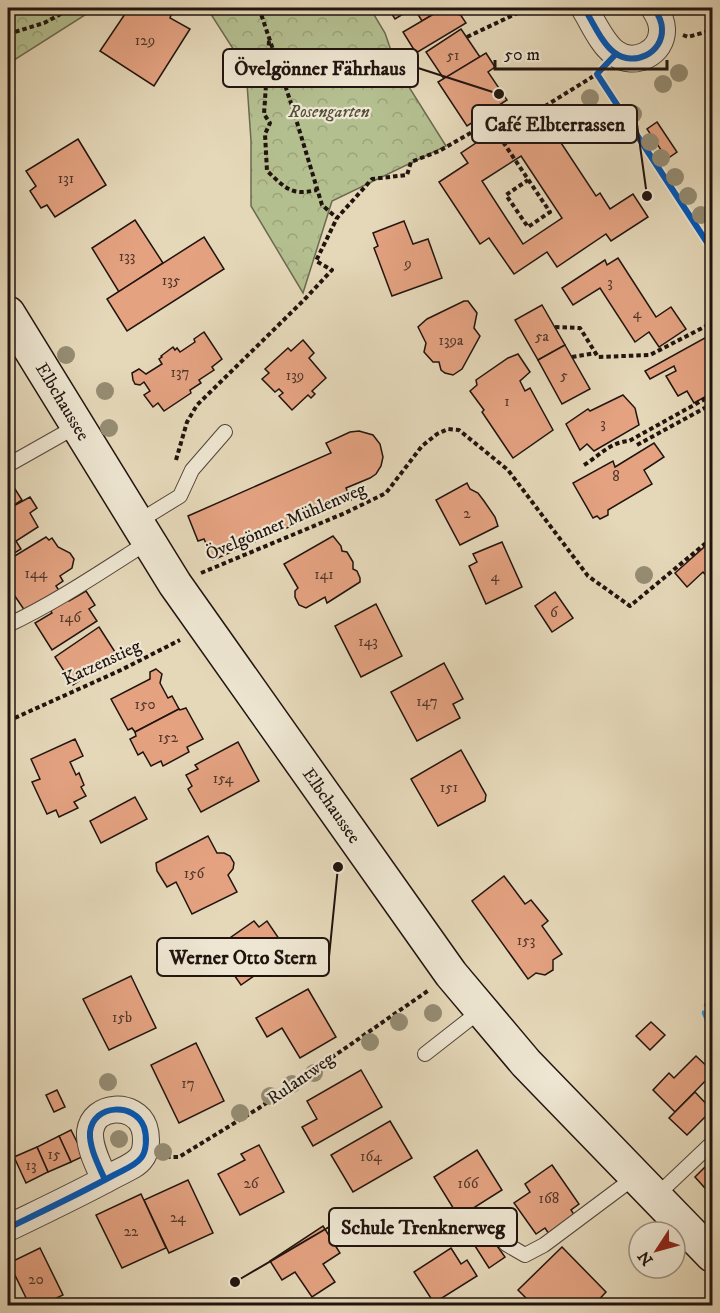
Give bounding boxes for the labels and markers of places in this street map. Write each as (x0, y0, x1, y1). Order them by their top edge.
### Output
callout: Övelgönner Fährhaus (223, 49, 418, 87)
callout: Café Elbterrassen (472, 105, 637, 143)
callout: Werner Otto Stern (157, 938, 329, 976)
callout: Schule Trenknerweg (329, 1208, 517, 1246)

